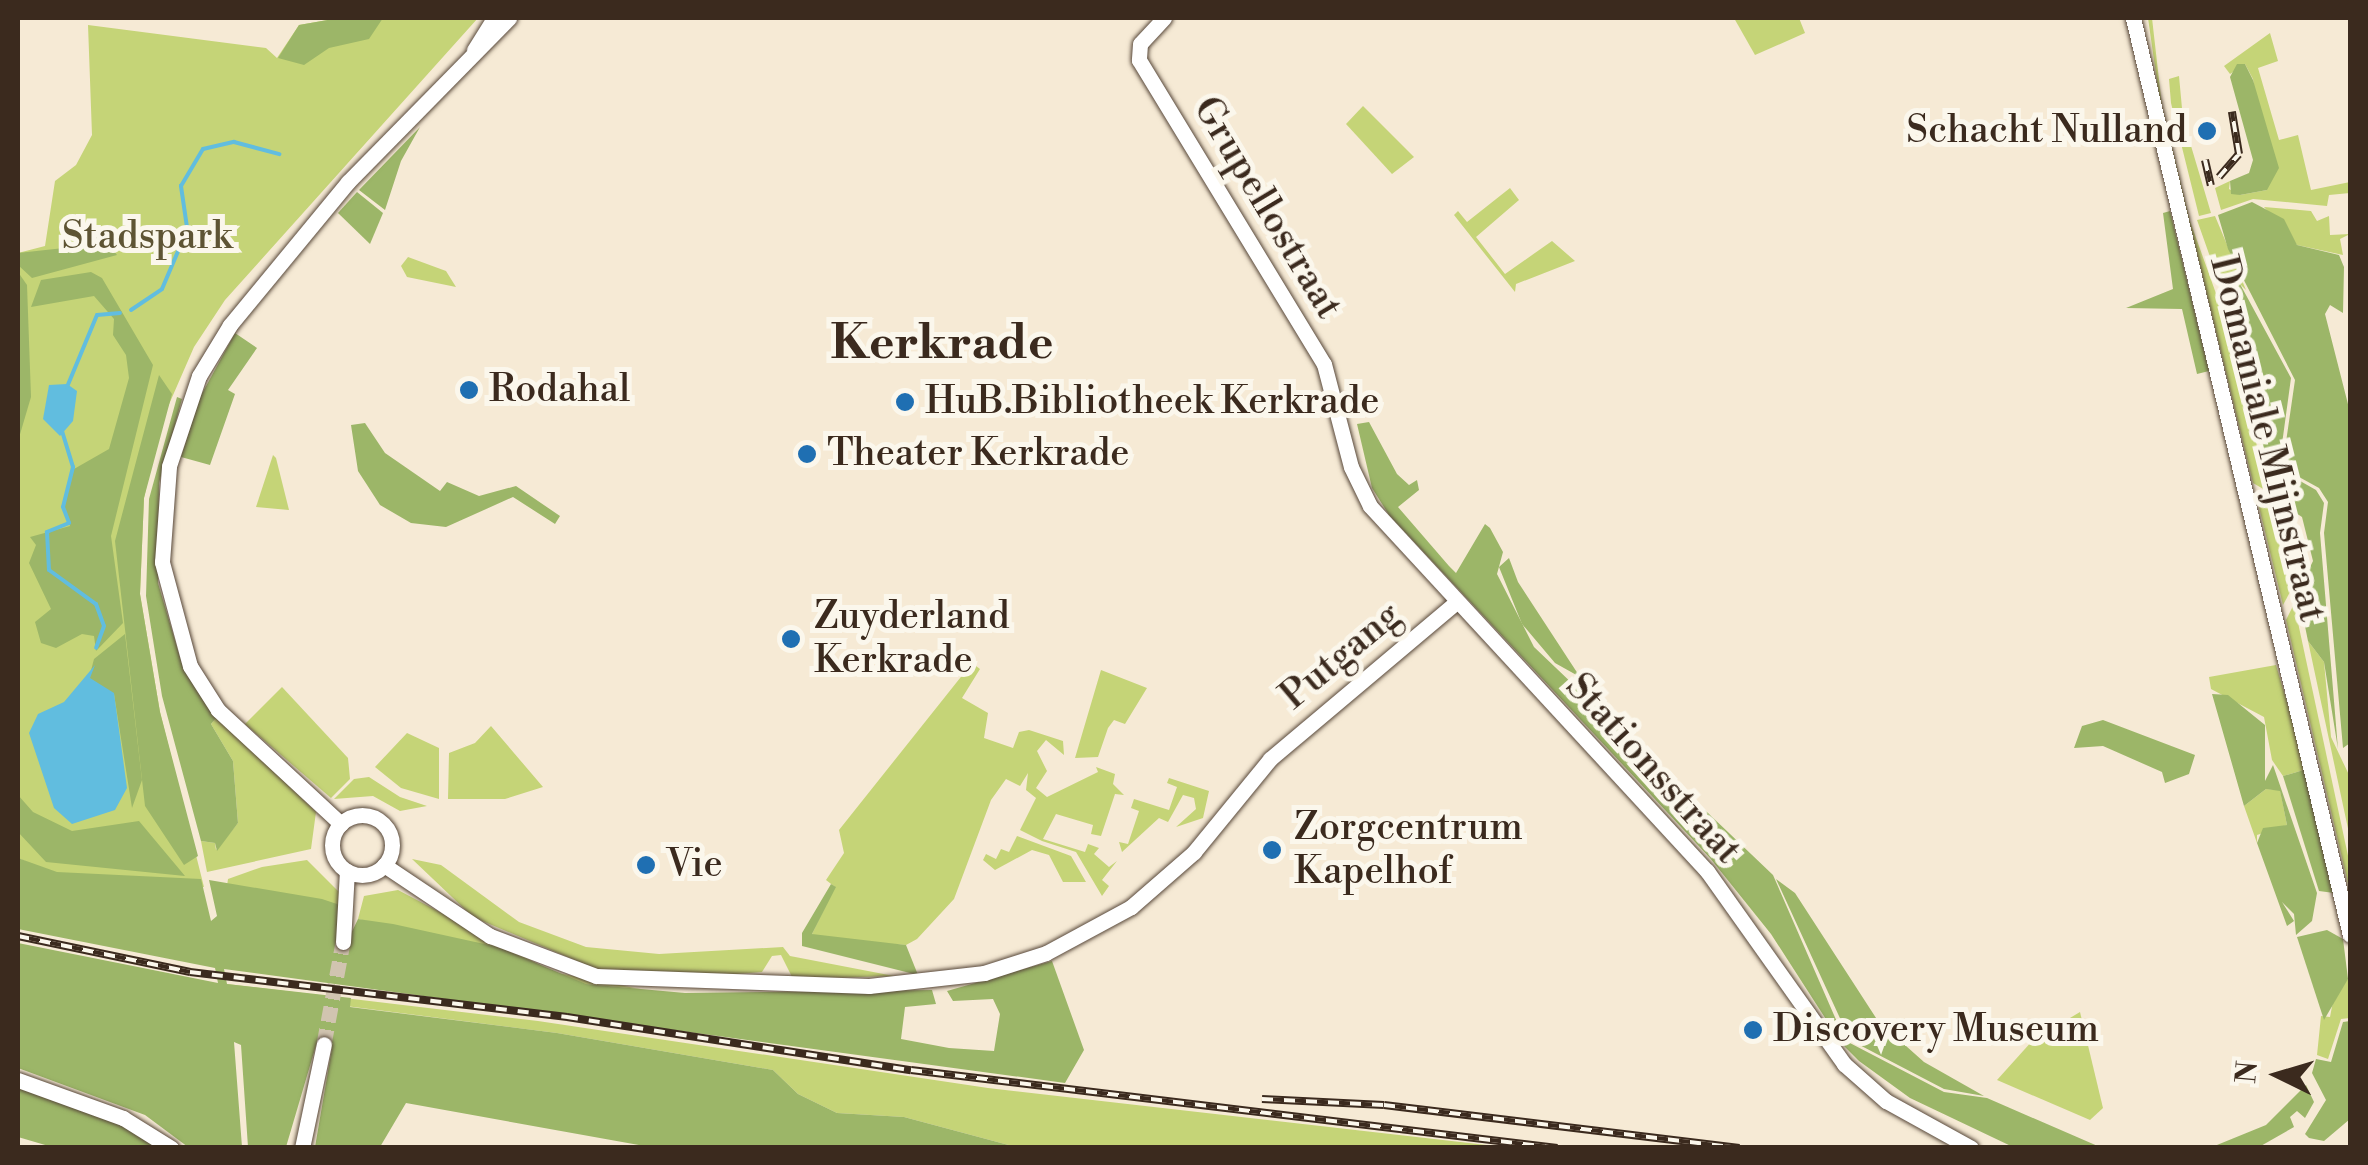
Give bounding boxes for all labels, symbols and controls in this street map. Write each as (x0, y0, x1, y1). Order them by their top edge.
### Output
street label: Grupellostraat (1183, 89, 1351, 327)
place label: Schacht Nulland (1906, 108, 2187, 154)
marker: Schacht Nulland (2196, 120, 2218, 142)
park label: Stadspark (62, 214, 232, 260)
street label: Domaniale Mijnstraat (2199, 251, 2335, 627)
district label: Kerkrade (831, 316, 1053, 374)
place label: Rodahal (489, 367, 630, 413)
marker: Rodahal (458, 379, 480, 401)
place label: HuB.Bibliotheek Kerkrade (925, 379, 1379, 425)
marker: HuB.Bibliotheek Kerkrade (894, 391, 916, 413)
place label: Theater Kerkrade (827, 431, 1129, 477)
marker: Theater Kerkrade (796, 443, 818, 465)
street label: Putgang (1272, 593, 1410, 719)
place label: Zuyderland Kerkrade (814, 594, 1010, 684)
marker: Zuyderland Kerkrade (778, 626, 804, 652)
street label: Stationsstraat (1556, 664, 1750, 874)
place label: Zorgcentrum Kapelhof (1294, 805, 1523, 894)
marker: Zorgcentrum Kapelhof (1259, 837, 1285, 863)
place label: Vie (666, 842, 723, 888)
marker: Vie (635, 854, 657, 876)
place label: Discovery Museum (1773, 1007, 2099, 1053)
marker: Discovery Museum (1742, 1019, 1764, 1041)
north arrow (2228, 1025, 2328, 1125)
text: N (2229, 1060, 2266, 1085)

